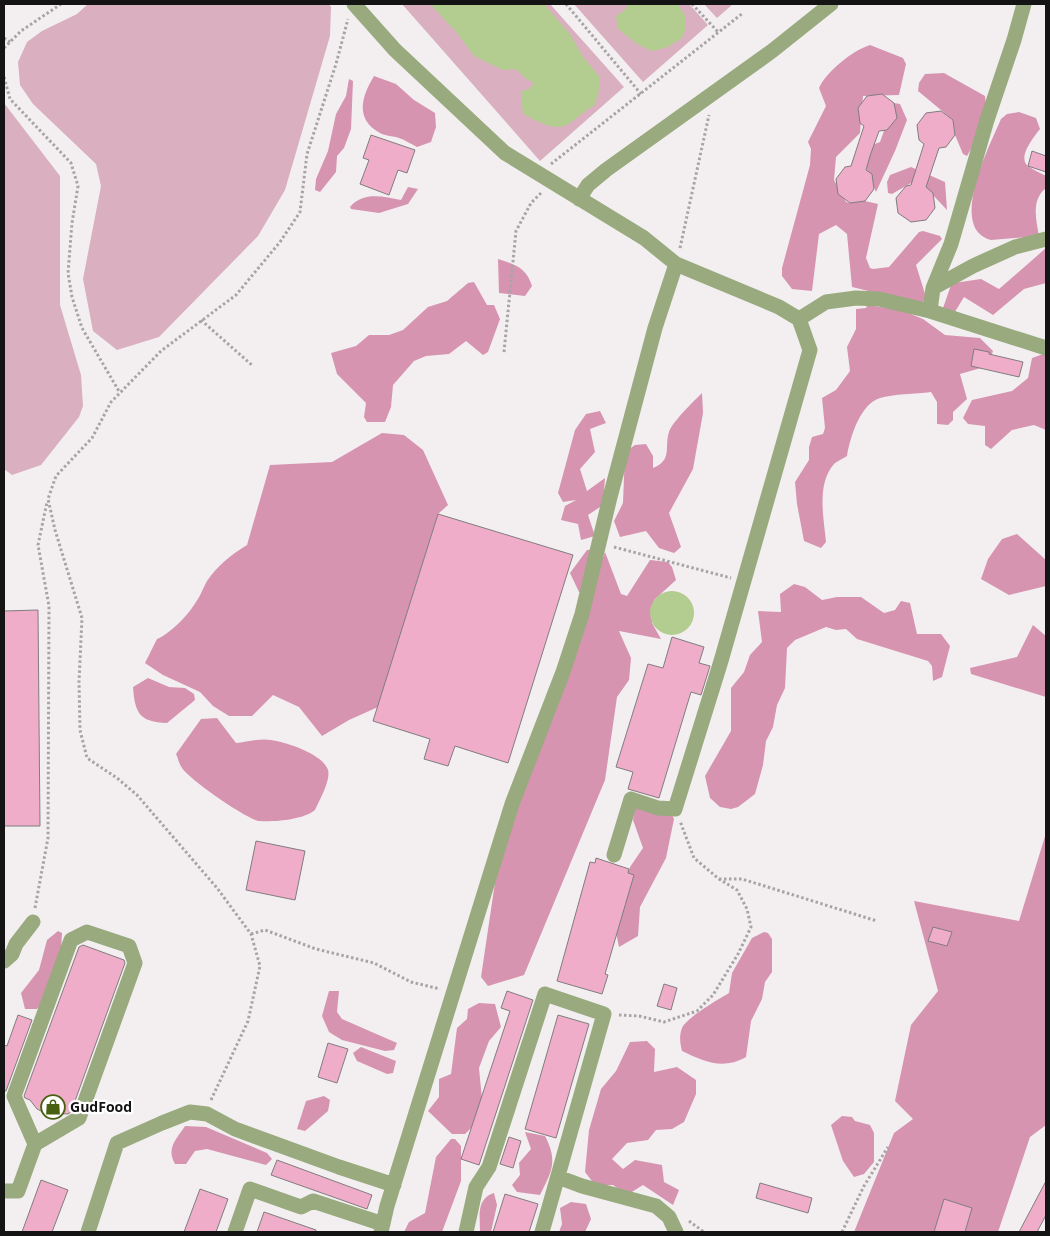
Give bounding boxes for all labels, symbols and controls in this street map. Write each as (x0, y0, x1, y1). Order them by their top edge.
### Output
shop icon: GudFood (40, 1094, 66, 1120)
place label: GudFood (70, 1097, 132, 1116)

